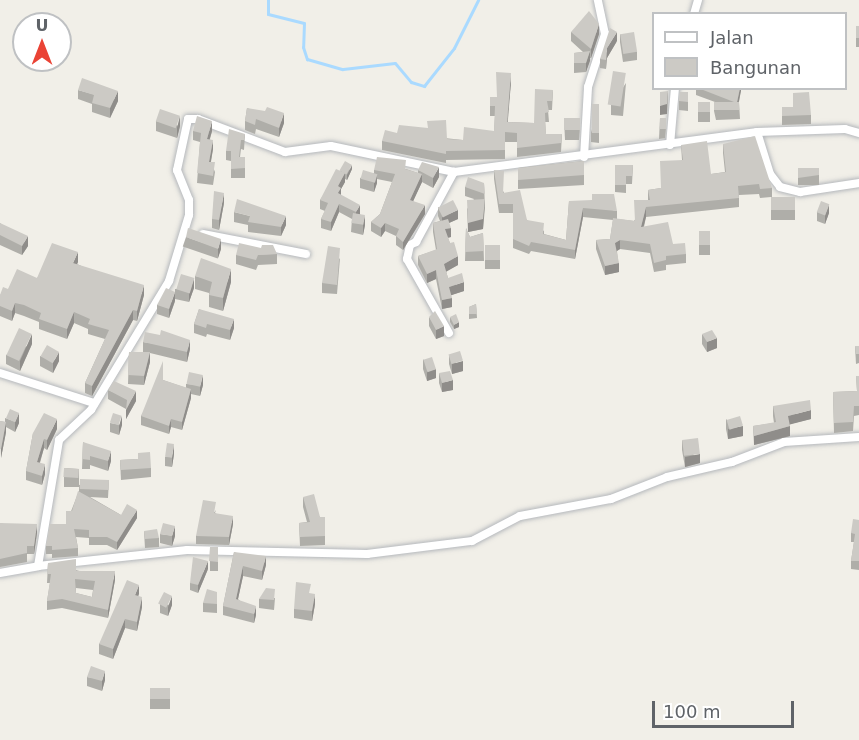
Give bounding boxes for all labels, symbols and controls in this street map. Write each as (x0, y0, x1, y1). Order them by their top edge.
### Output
north arrow (12, 12, 72, 72)
legend (652, 12, 847, 90)
text: U (36, 16, 49, 35)
text: Jalan (710, 27, 754, 48)
text: Bangunan (710, 57, 801, 78)
scale bar (655, 689, 798, 727)
text: 100 m (663, 701, 721, 722)

